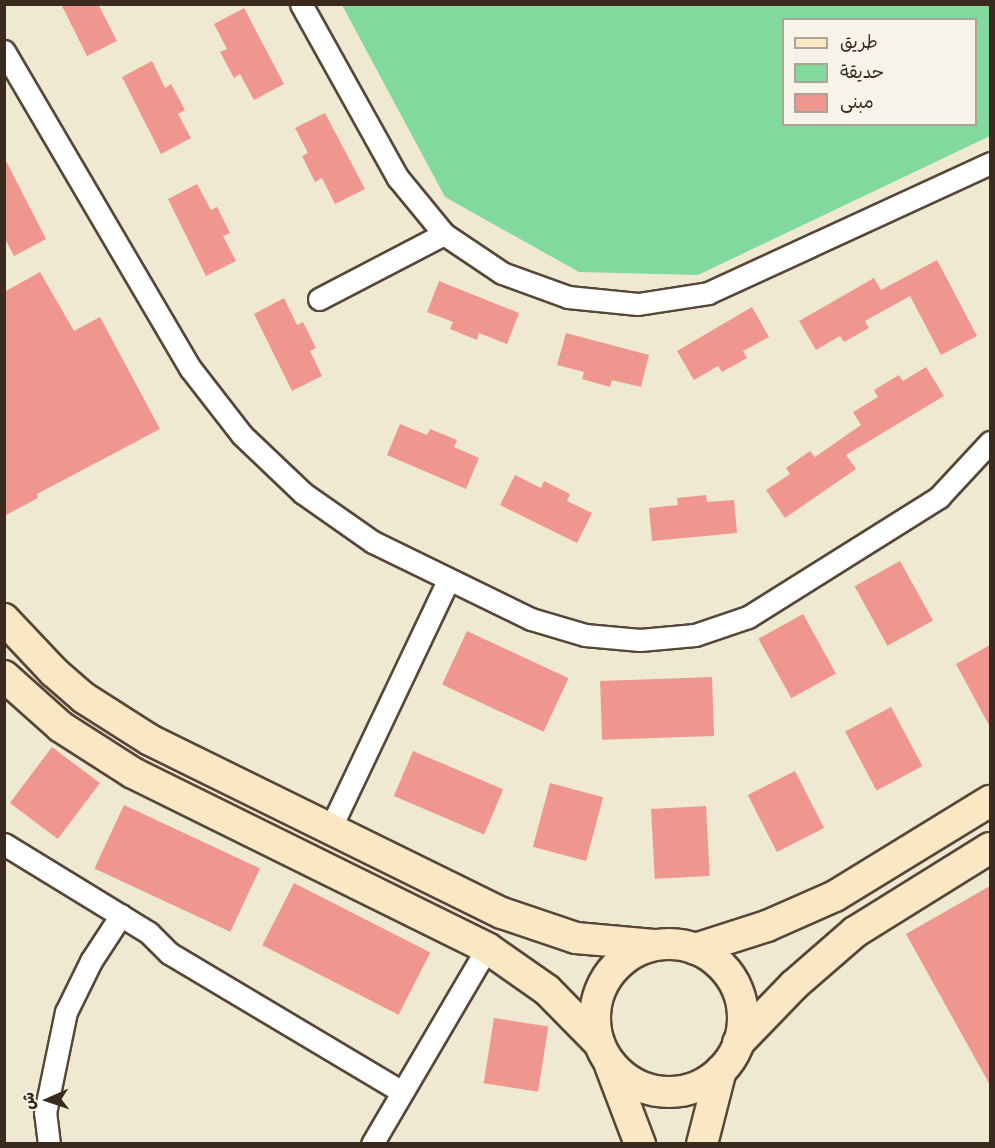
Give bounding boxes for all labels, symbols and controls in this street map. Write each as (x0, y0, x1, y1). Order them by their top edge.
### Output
legend (782, 18, 977, 126)
text: طريق (840, 29, 878, 58)
text: حديقة (840, 59, 884, 88)
text: مبنى (840, 89, 874, 118)
north arrow (18, 1070, 78, 1130)
text: ش (17, 1092, 42, 1110)

